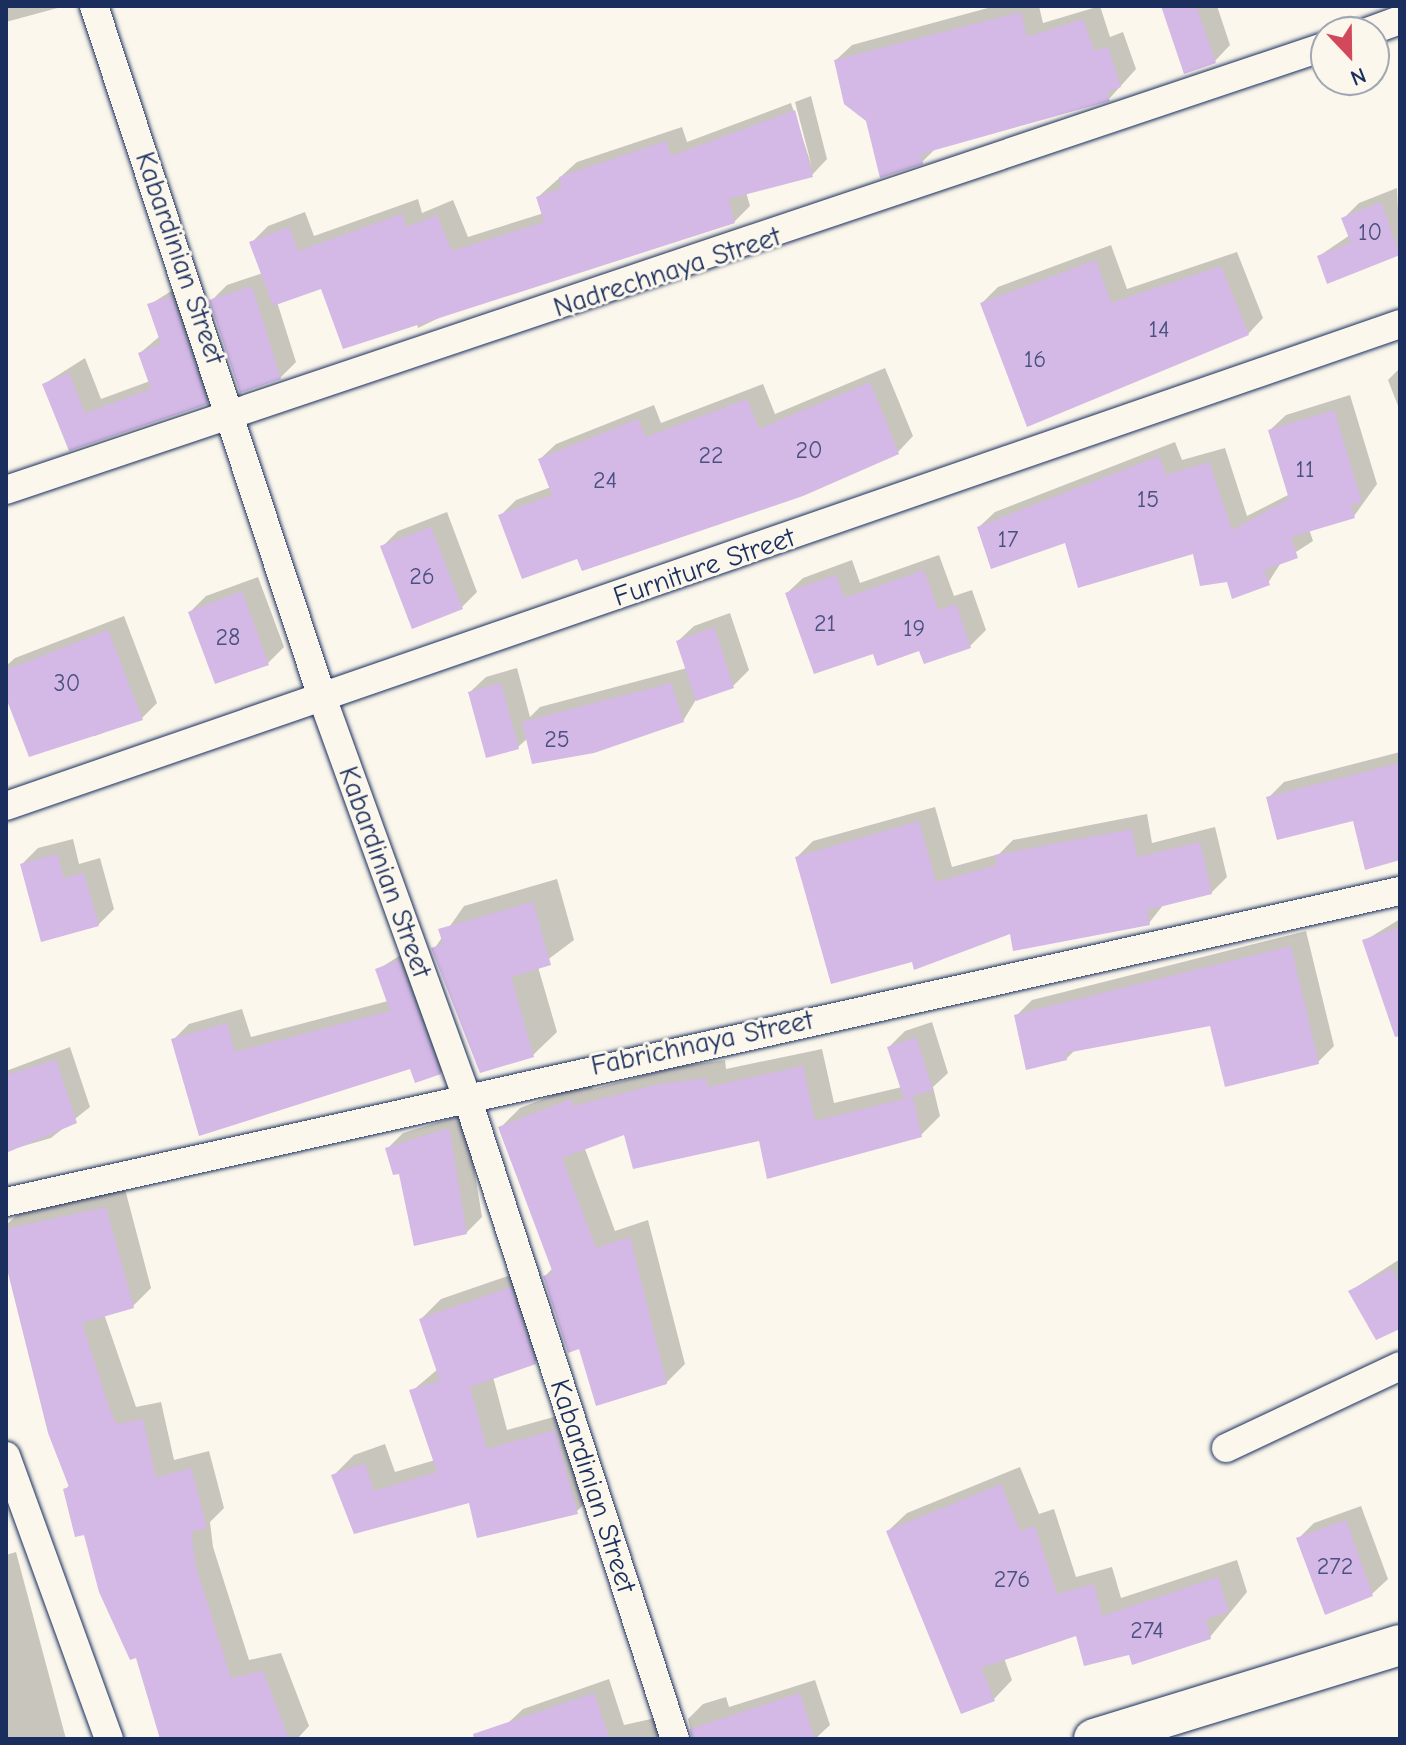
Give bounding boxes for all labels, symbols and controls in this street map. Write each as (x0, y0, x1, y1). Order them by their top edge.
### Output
north arrow (1310, 16, 1390, 96)
text: N (1347, 62, 1370, 91)
street label: Kabardinian Street (128, 147, 232, 369)
street label: Nadrechnaya Street (549, 219, 785, 325)
house number: 10 (1358, 219, 1382, 247)
house number: 14 (1148, 316, 1170, 344)
house number: 16 (1024, 346, 1046, 374)
house number: 20 (795, 437, 823, 465)
house number: 22 (698, 442, 724, 470)
house number: 11 (1295, 456, 1315, 484)
house number: 24 (593, 467, 617, 495)
house number: 15 (1137, 486, 1159, 514)
street label: Furniture Street (609, 520, 799, 614)
house number: 17 (998, 526, 1018, 554)
house number: 26 (409, 563, 435, 591)
house number: 21 (814, 610, 836, 638)
house number: 19 (903, 615, 925, 643)
house number: 28 (216, 624, 240, 652)
house number: 30 (54, 670, 80, 698)
house number: 25 (544, 726, 570, 754)
street label: Kabardinian Street (331, 762, 439, 982)
street label: Fabrichnaya Street (588, 1003, 816, 1083)
street label: Kabardinian Street (543, 1375, 643, 1597)
house number: 272 (1317, 1553, 1353, 1581)
house number: 276 (994, 1566, 1030, 1594)
house number: 274 (1130, 1617, 1164, 1645)

